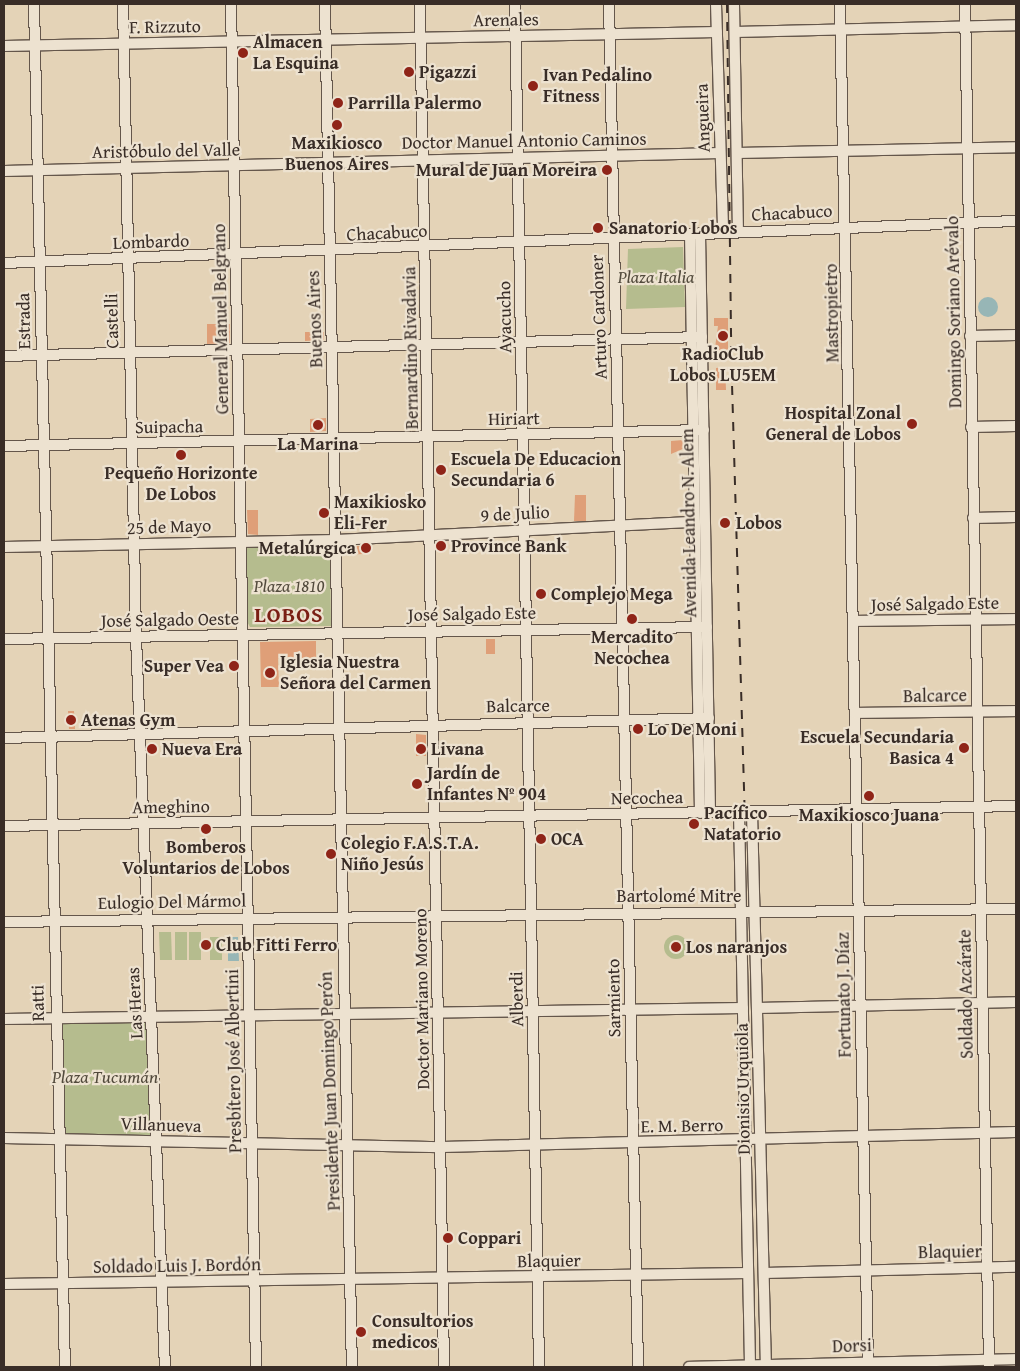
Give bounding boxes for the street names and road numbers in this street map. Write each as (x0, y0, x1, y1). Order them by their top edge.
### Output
street label: Arenales (473, 9, 539, 31)
street label: F. Rizzuto (129, 16, 201, 38)
street label: Angueira (691, 83, 715, 153)
street label: Doctor Manuel Antonio Caminos (401, 128, 647, 154)
street label: Aristóbulo del Valle (92, 139, 240, 163)
street label: Chacabuco (751, 200, 833, 226)
street label: Domingo Soriano Arévalo (942, 216, 966, 408)
street label: Chacabuco (346, 220, 428, 246)
street label: General Manuel Belgrano (209, 223, 233, 415)
street label: Lombardo (112, 230, 190, 254)
street label: Arturo Cardoner (586, 254, 612, 380)
street label: Mastropietro (820, 263, 844, 363)
street label: Bernardino Rivadavia (399, 266, 423, 430)
street label: Buenos Aires (303, 270, 327, 368)
street label: Ayacucho (494, 281, 516, 353)
street label: Estrada (13, 293, 35, 349)
street label: Castelli (101, 293, 123, 349)
street label: Hiriart (488, 408, 540, 430)
street label: Suipacha (135, 416, 203, 438)
street label: Avenida Leandro N. Alem (677, 428, 701, 618)
street label: 9 de Julio (480, 501, 550, 527)
street label: 25 de Mayo (126, 515, 212, 539)
street label: José Salgado Este (871, 592, 999, 616)
street label: José Salgado Este (408, 602, 536, 626)
street label: José Salgado Oeste (101, 608, 239, 632)
street label: Balcarce (903, 685, 967, 707)
street label: Balcarce (486, 695, 550, 717)
street label: Necochea (611, 787, 683, 809)
street label: Ameghino (132, 796, 210, 818)
street label: Bartolomé Mitre (617, 885, 741, 907)
street label: Eulogio Del Mármol (98, 890, 246, 914)
street label: Doctor Mariano Moreno (410, 908, 434, 1090)
street label: Soldado Azcárate (954, 929, 978, 1059)
street label: Fortunato J. Díaz (832, 932, 856, 1058)
street label: Sarmiento (603, 959, 625, 1037)
street label: Las Heras (122, 967, 148, 1039)
street label: Presbítero José Albertini (222, 969, 246, 1153)
street label: Presidente Juan Domingo Perón (315, 971, 345, 1211)
street label: Alberdi (506, 971, 528, 1027)
street label: Ratti (27, 984, 49, 1022)
street label: Dionisio Urquiola (731, 1023, 755, 1155)
street label: Villanueva (120, 1113, 202, 1137)
street label: E. M. Berro (640, 1114, 724, 1138)
street label: Blaquier (918, 1241, 982, 1263)
street label: Blaquier (517, 1250, 581, 1272)
street label: Soldado Luis J. Bordón (93, 1254, 261, 1278)
street label: Dorsi (832, 1335, 872, 1357)

